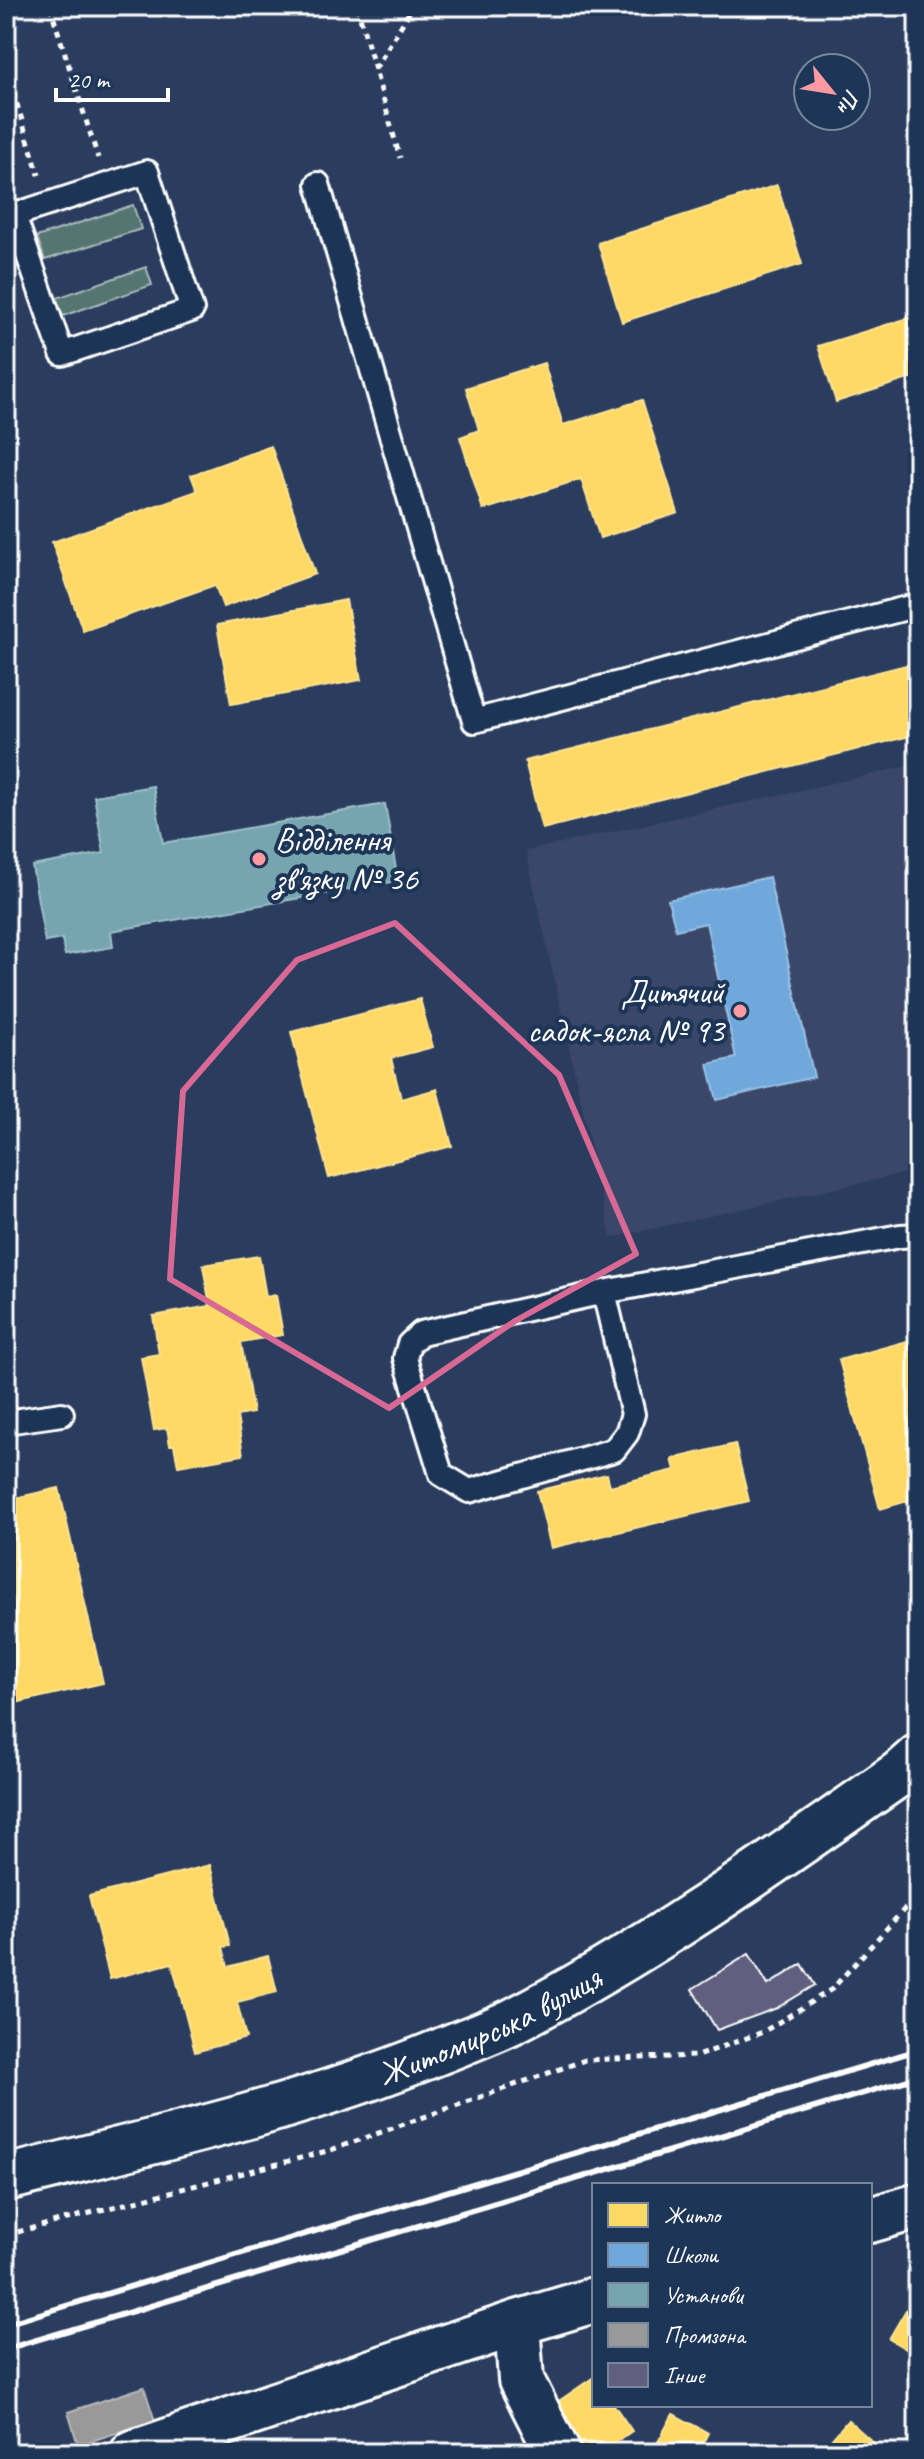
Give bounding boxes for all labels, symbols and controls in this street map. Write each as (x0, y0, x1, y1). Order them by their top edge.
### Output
scale bar (56, 52, 168, 102)
north arrow (792, 52, 872, 132)
text: 20 m (68, 65, 111, 95)
text: Пн (830, 85, 866, 120)
place label: Відділення зв'язку № 36 (271, 818, 419, 900)
marker: Відділення зв'язку № 36 (250, 850, 268, 868)
place label: Дитячий садок-ясла № 93 (528, 970, 727, 1052)
marker: Дитячий садок-ясла № 93 (731, 1002, 749, 1020)
street label: Житомирська вулиця (372, 1955, 610, 2095)
legend (592, 2183, 872, 2407)
text: Житло (664, 2200, 723, 2230)
text: Школи (664, 2240, 719, 2270)
text: Установи (664, 2280, 745, 2310)
text: Промзона (664, 2320, 747, 2350)
text: Інше (664, 2360, 706, 2390)

